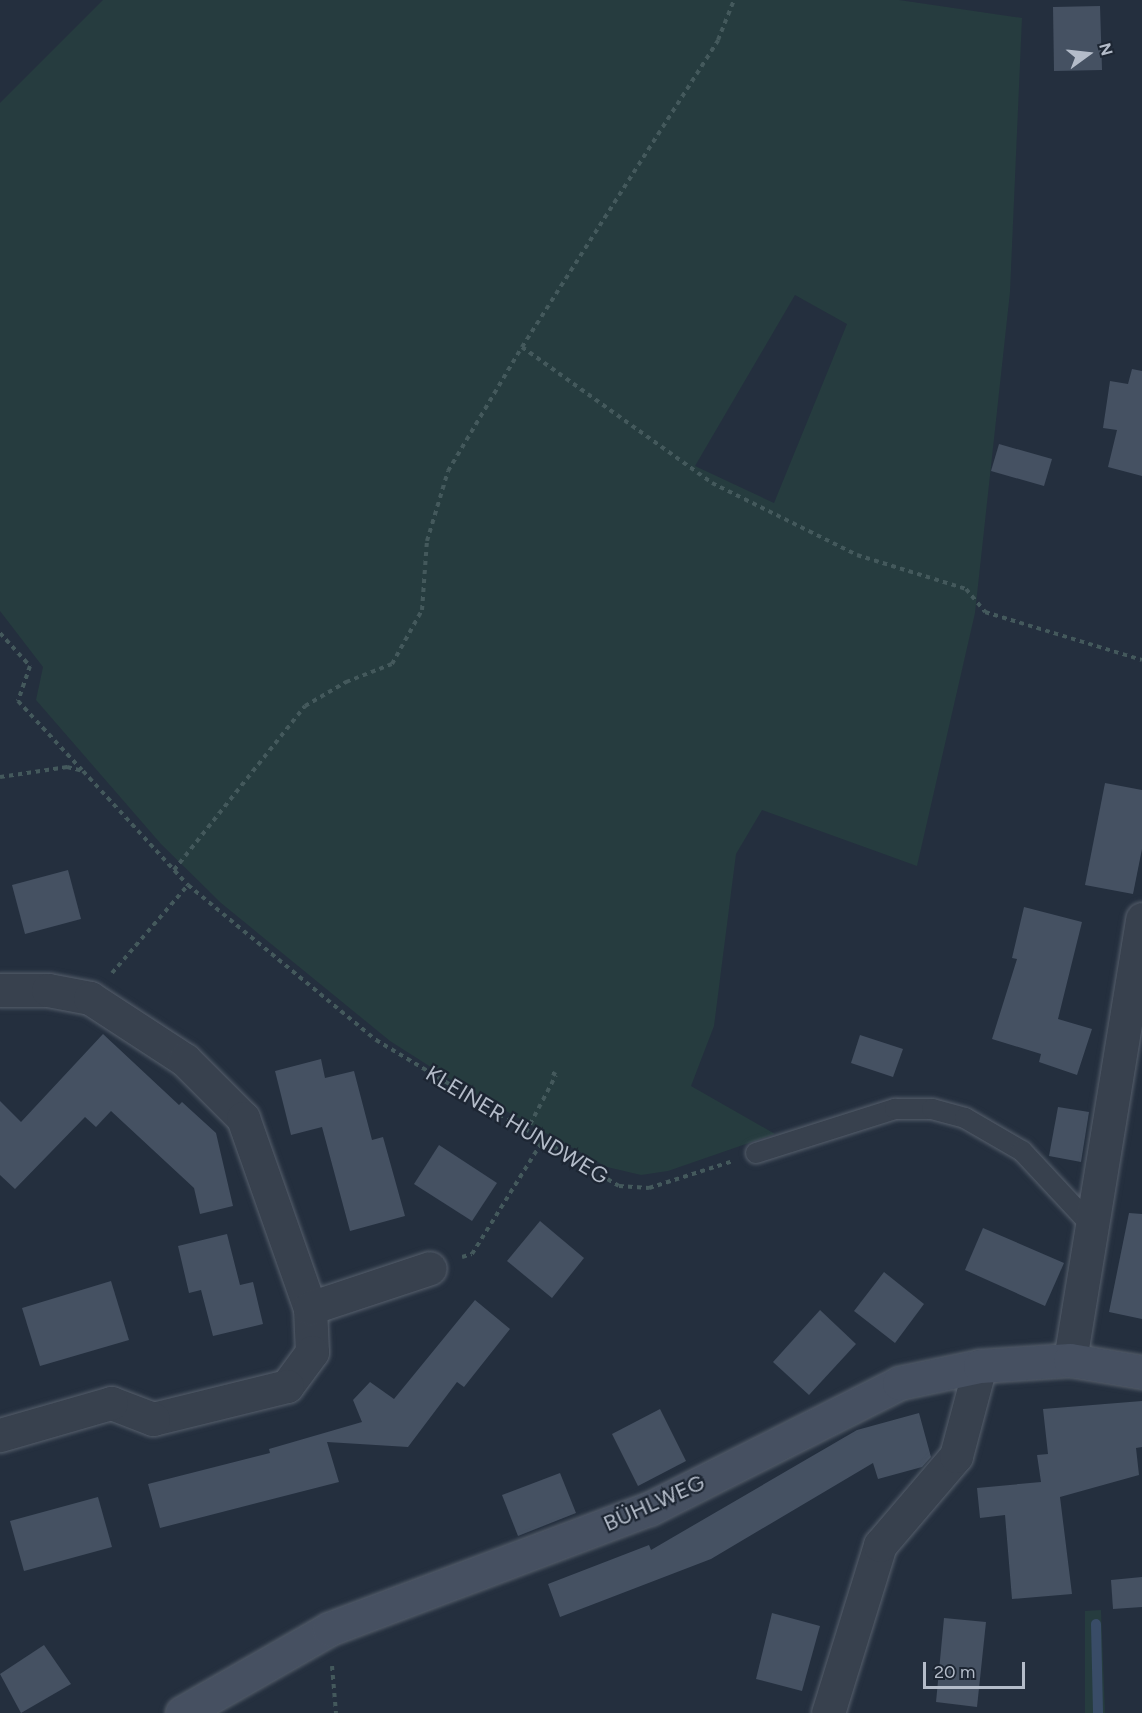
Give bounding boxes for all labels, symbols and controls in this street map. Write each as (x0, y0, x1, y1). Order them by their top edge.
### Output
north arrow (1058, 24, 1118, 84)
text: N (1095, 41, 1117, 58)
street label: KLEINER HUNDWEG (421, 1060, 613, 1190)
street label: BÜHLWEG (599, 1469, 709, 1537)
scale bar (926, 1650, 1028, 1688)
text: 20 m (934, 1661, 975, 1683)

